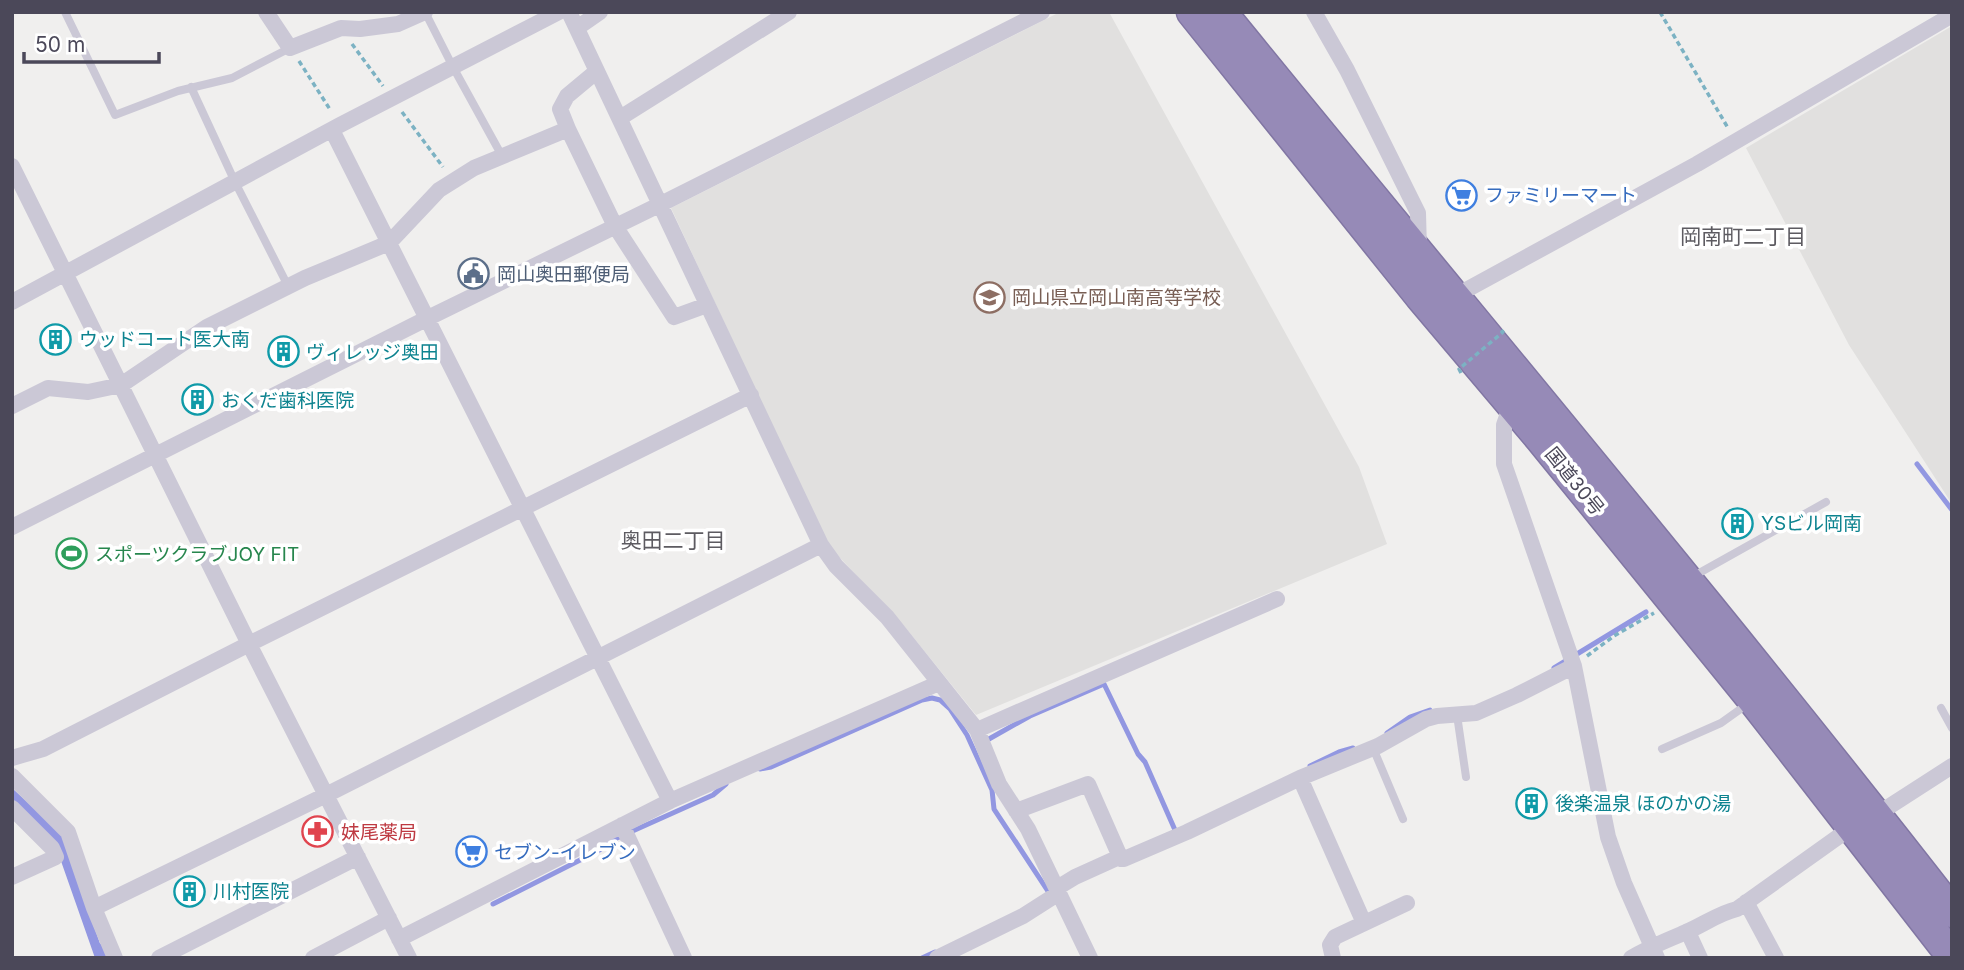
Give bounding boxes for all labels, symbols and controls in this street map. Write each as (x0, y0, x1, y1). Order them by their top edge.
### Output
scale bar (24, 21, 159, 65)
text: 50 m (35, 32, 85, 57)
supermarket icon: ファミリーマート (1445, 178, 1479, 212)
place label: ファミリーマート (1485, 184, 1637, 207)
district label: 岡南町二丁目 (1680, 224, 1806, 249)
public building icon: 岡山奥田郵便局 (457, 257, 491, 291)
place label: 岡山奥田郵便局 (497, 263, 630, 286)
school or university icon: 岡山県立岡山南高等学校 (972, 280, 1006, 314)
place label: 岡山県立岡山南高等学校 (1012, 286, 1221, 309)
building icon: ウッドコート医大南 (39, 322, 73, 356)
place label: ウッドコート医大南 (79, 328, 250, 351)
building icon: ヴィレッジ奥田 (266, 335, 300, 369)
place label: ヴィレッジ奥田 (306, 341, 439, 364)
building icon: おくだ歯科医院 (181, 383, 215, 417)
place label: おくだ歯科医院 (221, 389, 354, 412)
street label: 国道30号 (1540, 443, 1609, 520)
building icon: YSビル岡南 (1721, 506, 1755, 540)
place label: YSビル岡南 (1761, 512, 1862, 535)
district label: 奥田二丁目 (621, 528, 726, 553)
sports icon: スポーツクラブJOY FIT (55, 537, 89, 571)
place label: スポーツクラブJOY FIT (95, 543, 299, 566)
building icon: 後楽温泉 ほのかの湯 (1515, 786, 1549, 820)
place label: 後楽温泉 ほのかの湯 (1555, 792, 1731, 815)
pharmacy icon: 妹尾薬局 (301, 815, 335, 849)
place label: 妹尾薬局 (341, 821, 417, 844)
supermarket icon: セブン-イレブン (454, 835, 488, 869)
place label: セブン-イレブン (494, 841, 636, 864)
building icon: 川村医院 (173, 874, 207, 908)
place label: 川村医院 (213, 880, 289, 903)

